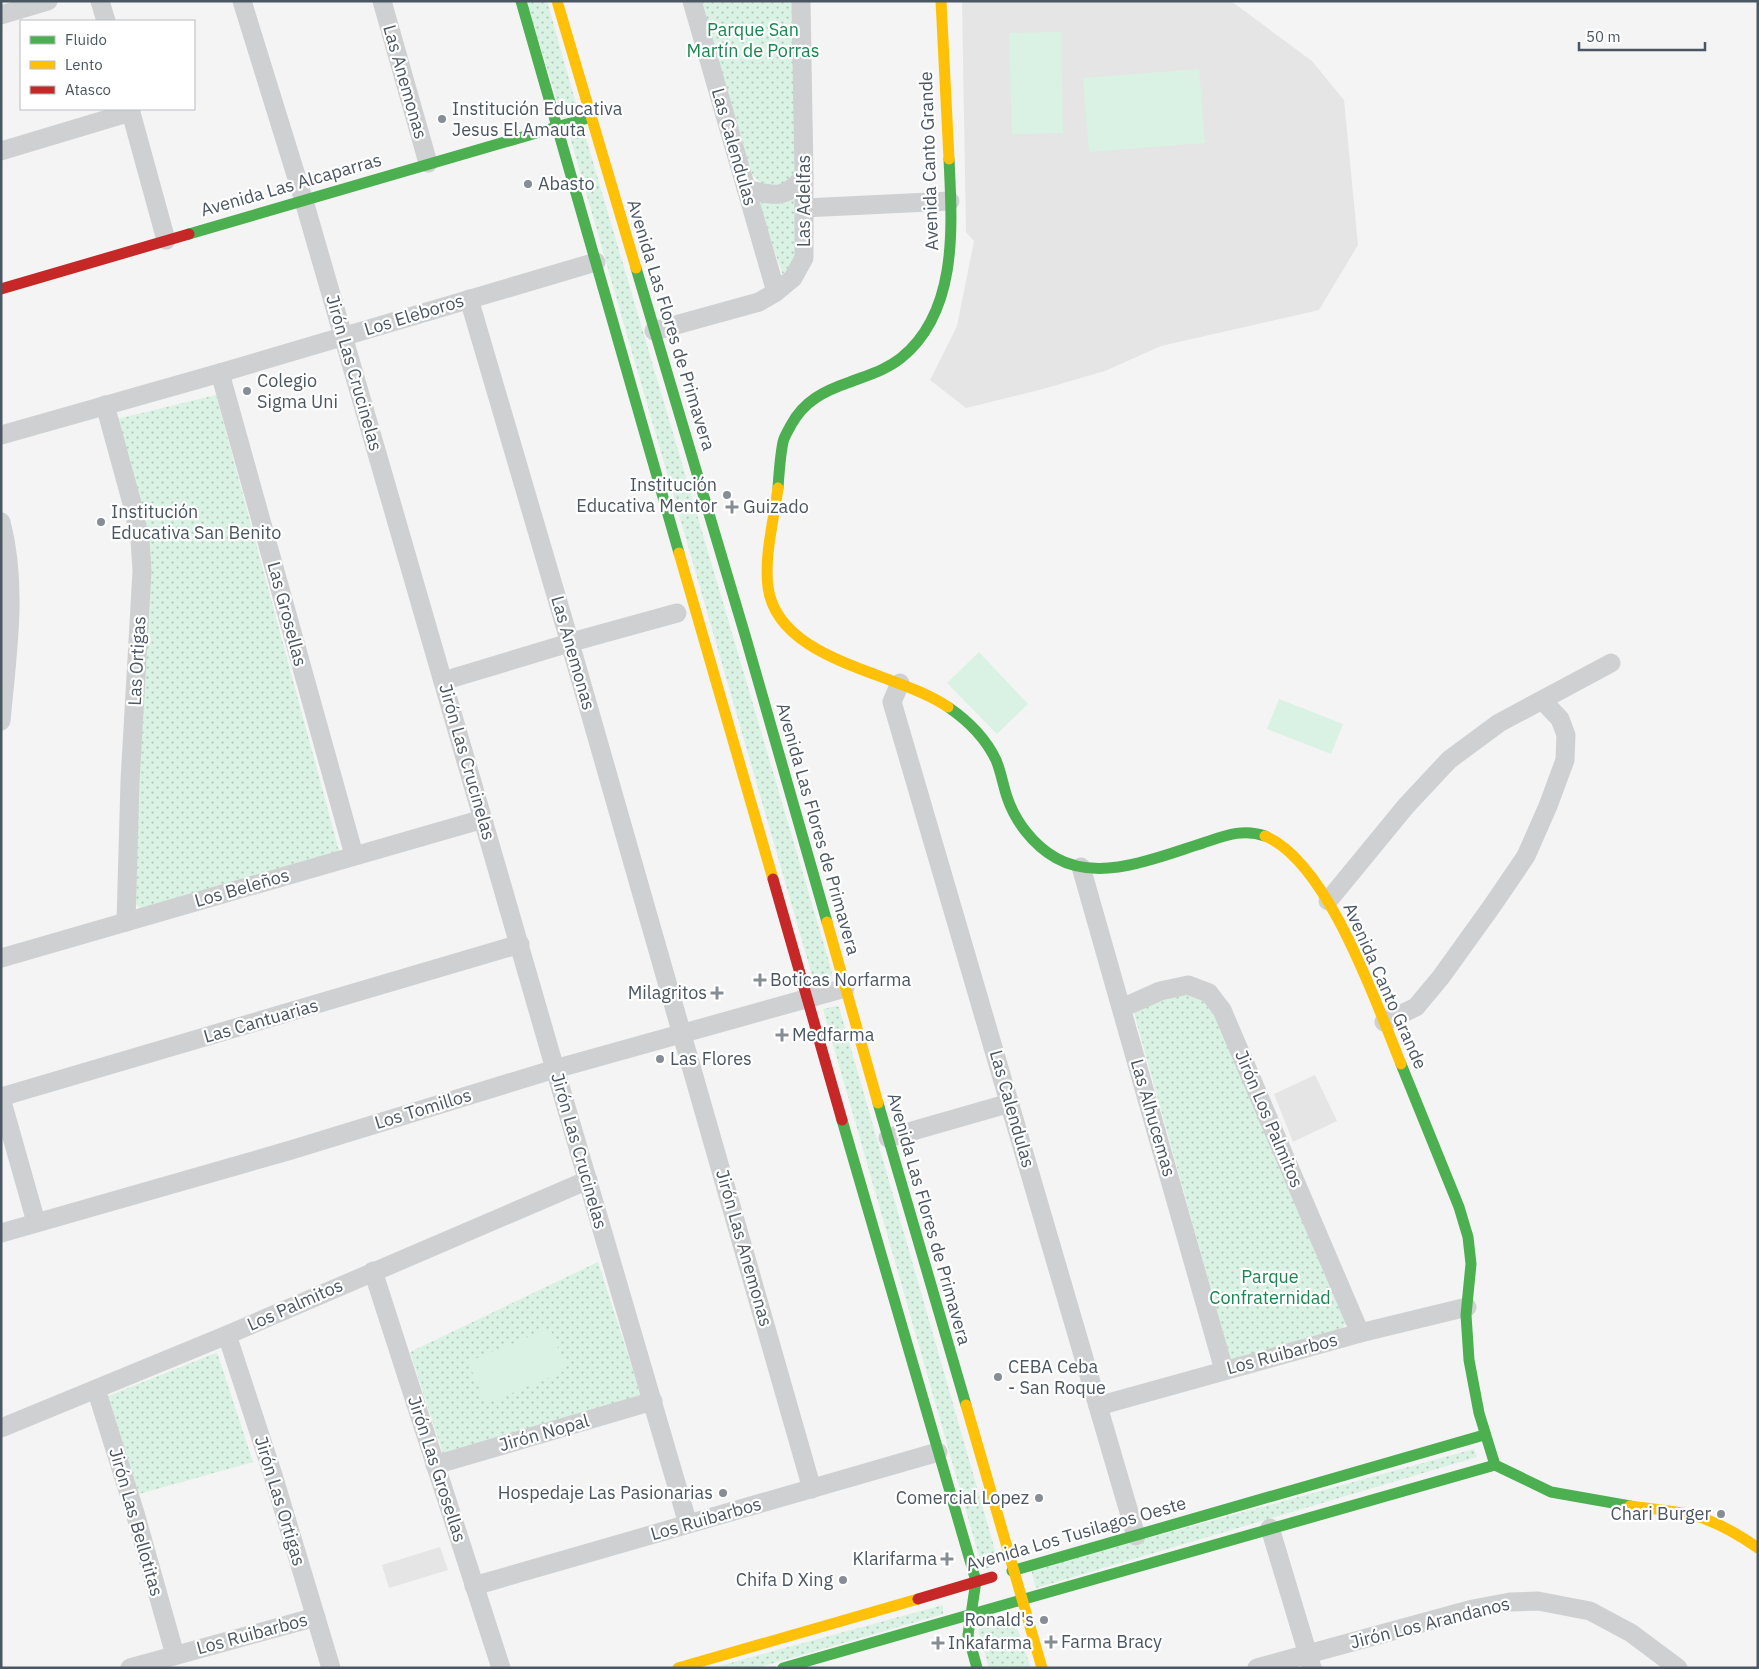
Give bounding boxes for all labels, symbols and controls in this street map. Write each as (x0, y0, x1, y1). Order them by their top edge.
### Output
park label: Parque San Martín de Porras (687, 18, 819, 62)
legend (20, 20, 195, 110)
scale bar (1579, 20, 1705, 52)
street label: Las Anemonas (378, 22, 433, 142)
text: 50 m (1586, 27, 1621, 46)
text: Fluido (65, 30, 107, 49)
text: Lento (65, 55, 103, 74)
street label: Avenida Canto Grande (914, 71, 943, 251)
text: Atasco (65, 80, 111, 99)
street label: Las Calendulas (707, 85, 762, 208)
place label: Institución Educativa Jesus El Amauta (452, 97, 623, 141)
marker: Institución Educativa Jesus El Amauta (436, 113, 448, 125)
street label: Avenida Las Alcaparras (198, 148, 384, 221)
street label: Las Adelfas (792, 155, 815, 247)
place label: Abasto (538, 172, 595, 195)
marker: Abasto (522, 178, 534, 190)
street label: Avenida Las Flores de Primavera (622, 197, 721, 453)
street label: Los Eleboros (361, 288, 467, 341)
street label: Jirón Las Crucinelas (321, 292, 388, 454)
place label: Colegio Sigma Uni (257, 369, 338, 413)
marker: Colegio Sigma Uni (241, 385, 253, 397)
place label: Institución Educativa Mentor (576, 473, 717, 517)
marker: Institución Educativa Mentor (721, 489, 733, 501)
place label: Guizado (743, 495, 809, 518)
place label: Institución Educativa San Benito (111, 500, 281, 544)
marker: Guizado (725, 500, 739, 514)
marker: Institución Educativa San Benito (95, 516, 107, 528)
street label: Las Grosellas (262, 559, 312, 669)
street label: Las Anemonas (546, 593, 601, 713)
street label: Las Ortigas (123, 616, 150, 706)
street label: Jirón Las Crucinelas (434, 681, 501, 843)
street label: Avenida Las Flores de Primavera (771, 700, 866, 958)
street label: Los Beleños (192, 863, 292, 912)
street label: Avenida Canto Grande (1338, 899, 1433, 1073)
place label: Boticas Norfarma (770, 968, 912, 991)
marker: Boticas Norfarma (754, 974, 766, 986)
place label: Milagritos (628, 981, 707, 1004)
marker: Milagritos (711, 987, 723, 999)
street label: Las Cantuarias (201, 993, 321, 1048)
place label: Medfarma (792, 1023, 875, 1046)
marker: Medfarma (776, 1029, 788, 1041)
place label: Las Flores (670, 1047, 752, 1070)
street label: Las Calendulas (985, 1047, 1040, 1170)
street label: Jirón Los Palmitos (1230, 1047, 1309, 1191)
marker: Las Flores (654, 1053, 666, 1065)
street label: Las Alhucemas (1126, 1056, 1181, 1179)
street label: Jirón Las Crucinelas (546, 1070, 613, 1232)
street label: Los Tomillos (372, 1083, 474, 1134)
street label: Avenida Las Flores de Primavera (882, 1090, 977, 1348)
street label: Jirón Las Anemonas (711, 1167, 778, 1329)
park label: Parque Confraternidad (1209, 1265, 1331, 1309)
street label: Los Palmitos (243, 1273, 346, 1336)
street label: Los Ruibarbos (1224, 1328, 1340, 1379)
place label: CEBA Ceba - San Roque (1008, 1355, 1106, 1399)
marker: CEBA Ceba - San Roque (992, 1371, 1004, 1383)
street label: Jirón Las Grosellas (403, 1393, 472, 1545)
street label: Jirón Nopal (496, 1409, 592, 1456)
street label: Jirón Las Ortigas (250, 1433, 311, 1569)
street label: Jirón Las Bellotitas (104, 1445, 169, 1599)
place label: Hospedaje Las Pasionarias (498, 1481, 713, 1504)
place label: Comercial Lopez (896, 1486, 1029, 1509)
marker: Hospedaje Las Pasionarias (717, 1487, 729, 1499)
street label: Avenida Los Tusilagos Oeste (963, 1491, 1189, 1576)
street label: Los Ruibarbos (648, 1492, 764, 1545)
marker: Comercial Lopez (1033, 1492, 1045, 1504)
place label: Chari Burger (1611, 1502, 1711, 1525)
marker: Chari Burger (1715, 1508, 1727, 1520)
place label: Klarifarma (853, 1547, 937, 1570)
marker: Klarifarma (941, 1553, 953, 1565)
place label: Chifa D Xing (736, 1568, 833, 1591)
marker: Chifa D Xing (837, 1574, 849, 1586)
street label: Jirón Los Arandanos (1348, 1592, 1512, 1653)
street label: Los Ruibarbos (194, 1608, 310, 1659)
place label: Ronald's (964, 1608, 1034, 1631)
marker: Ronald's (1038, 1614, 1050, 1626)
place label: Farma Bracy (1061, 1630, 1162, 1653)
place label: Inkafarma (948, 1631, 1032, 1654)
marker: Farma Bracy (1045, 1636, 1057, 1648)
marker: Inkafarma (932, 1637, 944, 1649)

